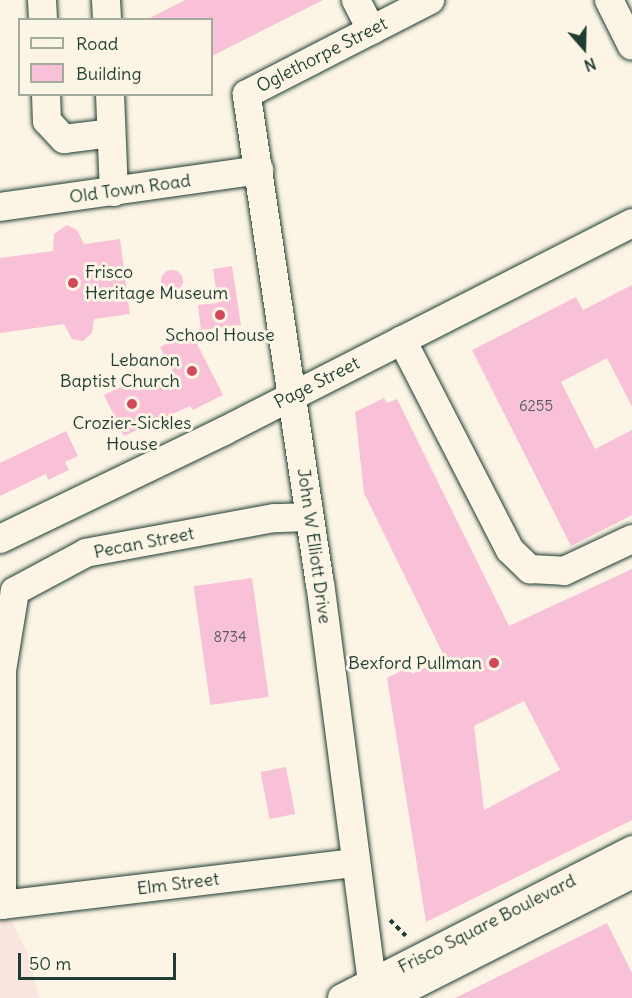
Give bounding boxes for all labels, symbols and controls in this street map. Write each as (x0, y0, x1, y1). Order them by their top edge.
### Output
street label: Oglethorpe Street (253, 13, 391, 97)
legend (18, 18, 213, 96)
north arrow (554, 18, 614, 78)
text: Road (76, 32, 118, 55)
text: N (582, 54, 599, 76)
text: Building (76, 62, 141, 85)
street label: Old Town Road (68, 170, 192, 208)
place label: Frisco Heritage Museum (85, 262, 228, 304)
marker: Frisco Heritage Museum (66, 276, 80, 290)
marker: School House (213, 308, 227, 322)
place label: School House (165, 324, 275, 346)
place label: Lebanon Baptist Church (60, 350, 180, 392)
street label: Page Street (271, 352, 363, 414)
marker: Lebanon Baptist Church (185, 364, 199, 378)
marker: Crozier-Sickles House (125, 397, 139, 411)
house number: 6255 (519, 397, 553, 415)
place label: Crozier-Sickles House (73, 413, 191, 456)
street label: John W Elliott Drive (292, 467, 336, 625)
street label: Pecan Street (92, 523, 196, 563)
house number: 8734 (213, 628, 247, 646)
place label: Bexford Pullman (348, 652, 482, 674)
marker: Bexford Pullman (487, 656, 501, 670)
street label: Elm Street (136, 868, 220, 900)
street label: Frisco Square Boulevard (394, 870, 580, 978)
scale bar (21, 941, 178, 979)
text: 50 m (29, 952, 71, 975)

